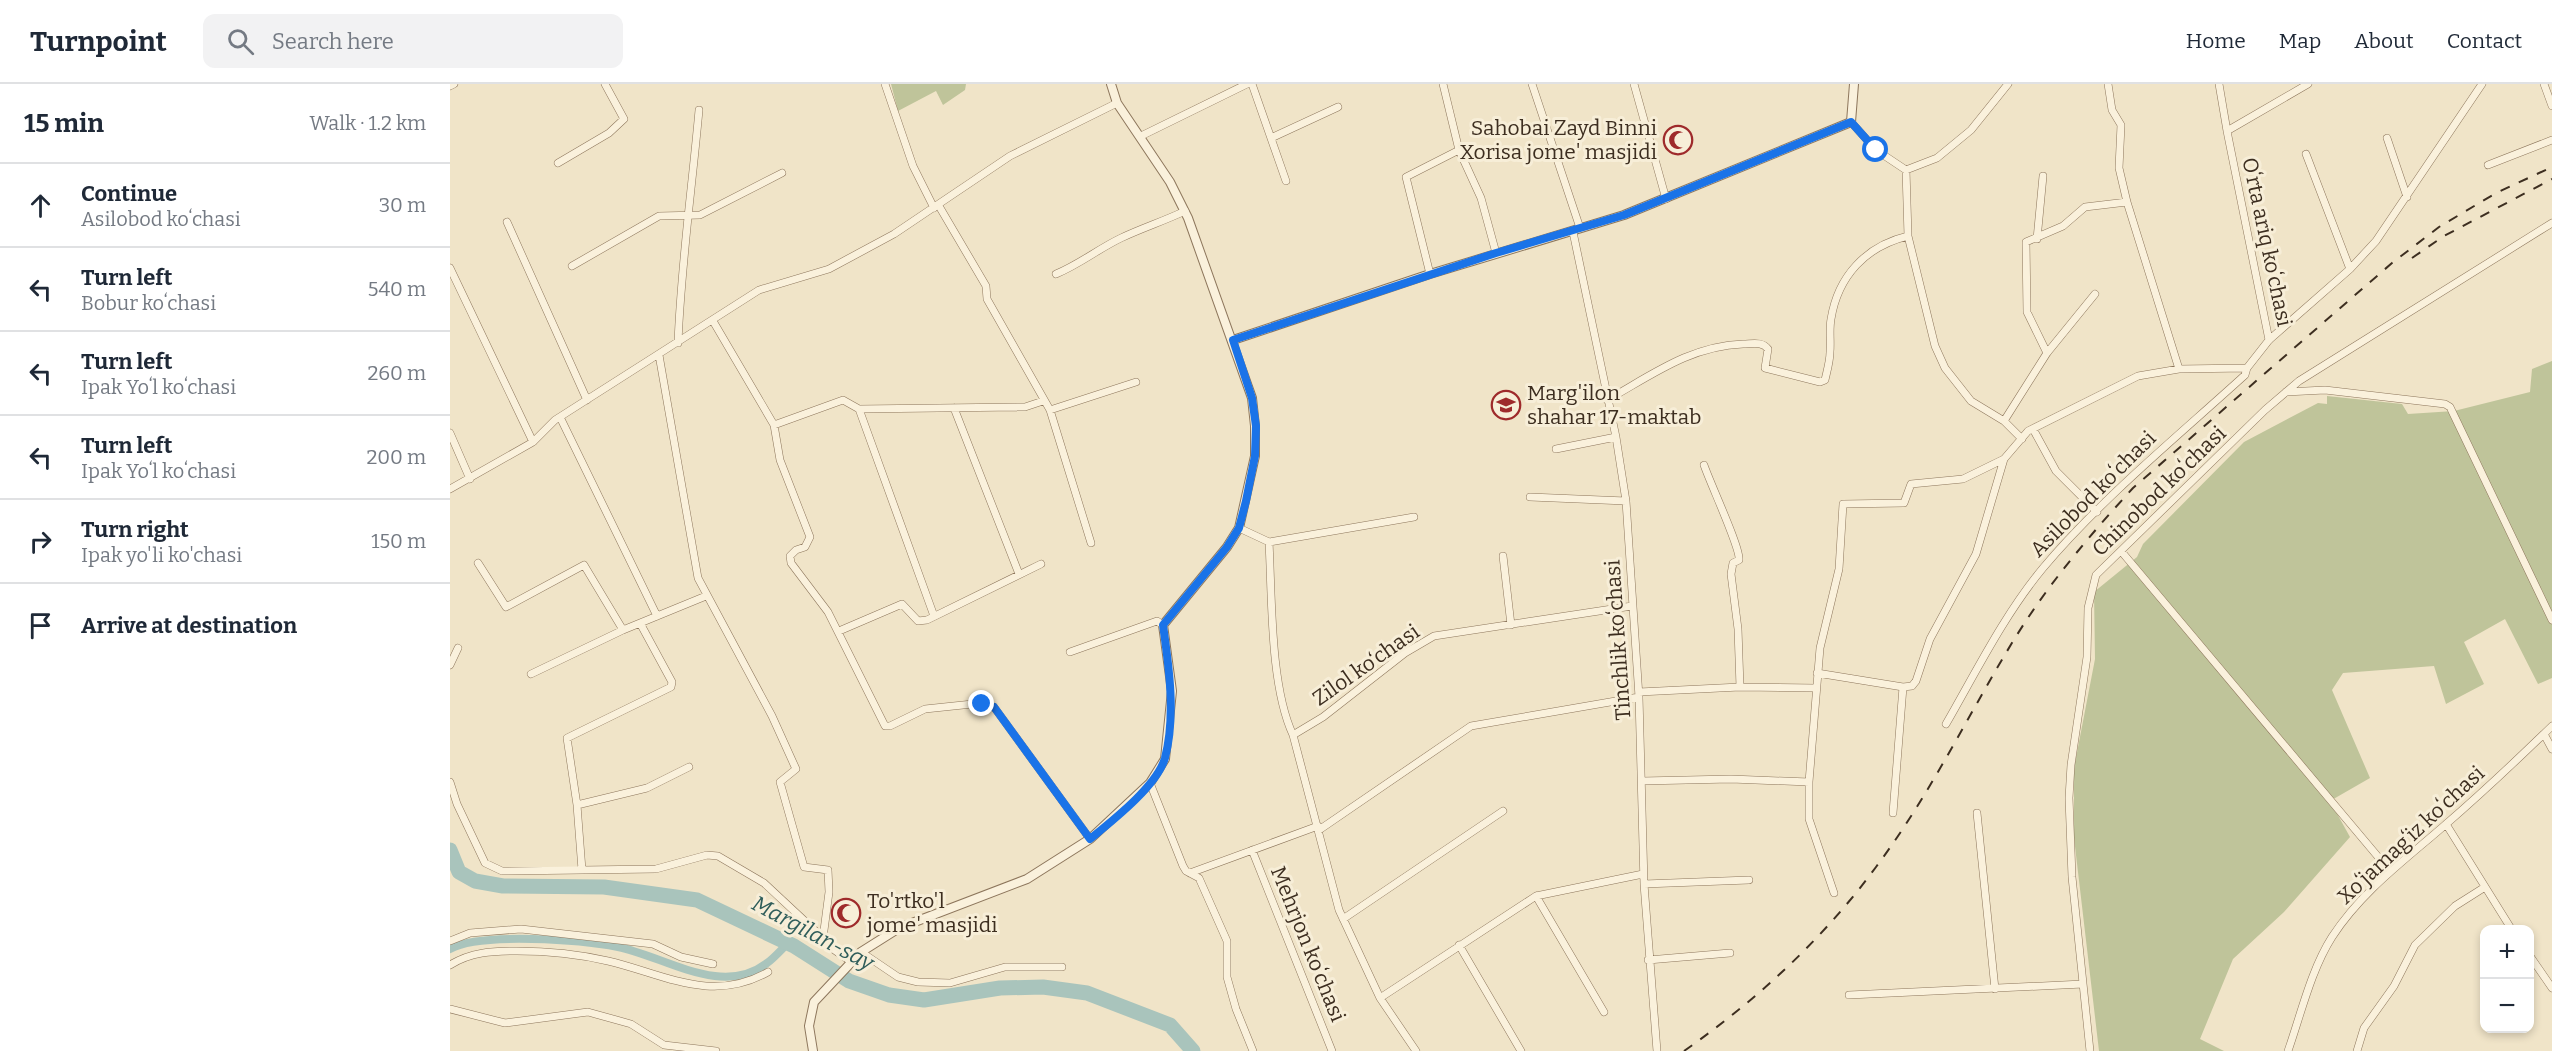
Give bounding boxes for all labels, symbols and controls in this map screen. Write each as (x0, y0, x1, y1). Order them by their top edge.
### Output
search box (203, 14, 623, 68)
text: Turnpoint (30, 25, 167, 58)
icon: search (224, 25, 257, 58)
text: Search here (272, 28, 394, 55)
text: Home (2186, 28, 2246, 54)
text: Map (2279, 28, 2321, 54)
text: About (2354, 28, 2414, 54)
text: Contact (2447, 28, 2522, 54)
text: 15 min (24, 108, 104, 139)
text: Walk · 1.2 km (309, 111, 426, 135)
place label: Sahobai Zayd Binni Xorisa jome' masjidi (1460, 115, 1657, 165)
mosque icon: Sahobai Zayd Binni Xorisa jome' masjidi (1662, 124, 1694, 156)
route start (1862, 136, 1888, 162)
street label: Oʻrta ariq koʻchasi (2236, 155, 2298, 329)
text: Continue (81, 180, 177, 207)
icon: ahead (24, 189, 57, 222)
text: 30 m (379, 193, 426, 217)
text: Asilobod koʻchasi (81, 207, 241, 231)
text: Turn left (81, 264, 173, 291)
icon: left (24, 273, 57, 306)
text: 540 m (368, 277, 426, 301)
text: Bobur koʻchasi (81, 291, 216, 315)
text: Turn left (81, 348, 173, 375)
icon: left (24, 357, 57, 390)
text: 260 m (367, 361, 426, 385)
text: Ipak Yoʻl koʻchasi (81, 375, 236, 399)
place label: Marg'ilon shahar 17-maktab (1527, 380, 1701, 430)
school or university icon: Marg'ilon shahar 17-maktab (1490, 389, 1522, 421)
street label: Chinobod koʻchasi (2087, 420, 2231, 562)
street label: Asilobod koʻchasi (2025, 426, 2161, 562)
text: Turn left (81, 432, 173, 459)
icon: left (24, 441, 57, 474)
text: 200 m (366, 445, 426, 469)
text: Ipak Yoʻl koʻchasi (81, 459, 236, 483)
text: Turn right (81, 516, 189, 543)
icon: right (24, 525, 57, 558)
text: 150 m (371, 529, 426, 553)
text: Ipak yo'li ko'chasi (81, 543, 242, 567)
street label: Tinchlik koʻchasi (1599, 559, 1637, 721)
icon: arrive (24, 609, 57, 642)
text: Arrive at destination (81, 612, 297, 639)
street label: Zilol ko‘chasi (1307, 619, 1425, 711)
route end (968, 690, 994, 716)
street label: Xoʻjamagʻiz koʻchasi (2332, 760, 2490, 910)
street label: Mehrjon koʻchasi (1265, 862, 1351, 1026)
place label: To'rtko'l jome' masjidi (866, 888, 998, 938)
water label: Margilan-say (747, 890, 880, 977)
mosque icon: To'rtko'l jome' masjidi (830, 897, 862, 929)
map controls (2480, 925, 2534, 1033)
button: + (2480, 925, 2534, 979)
button: − (2480, 979, 2534, 1033)

